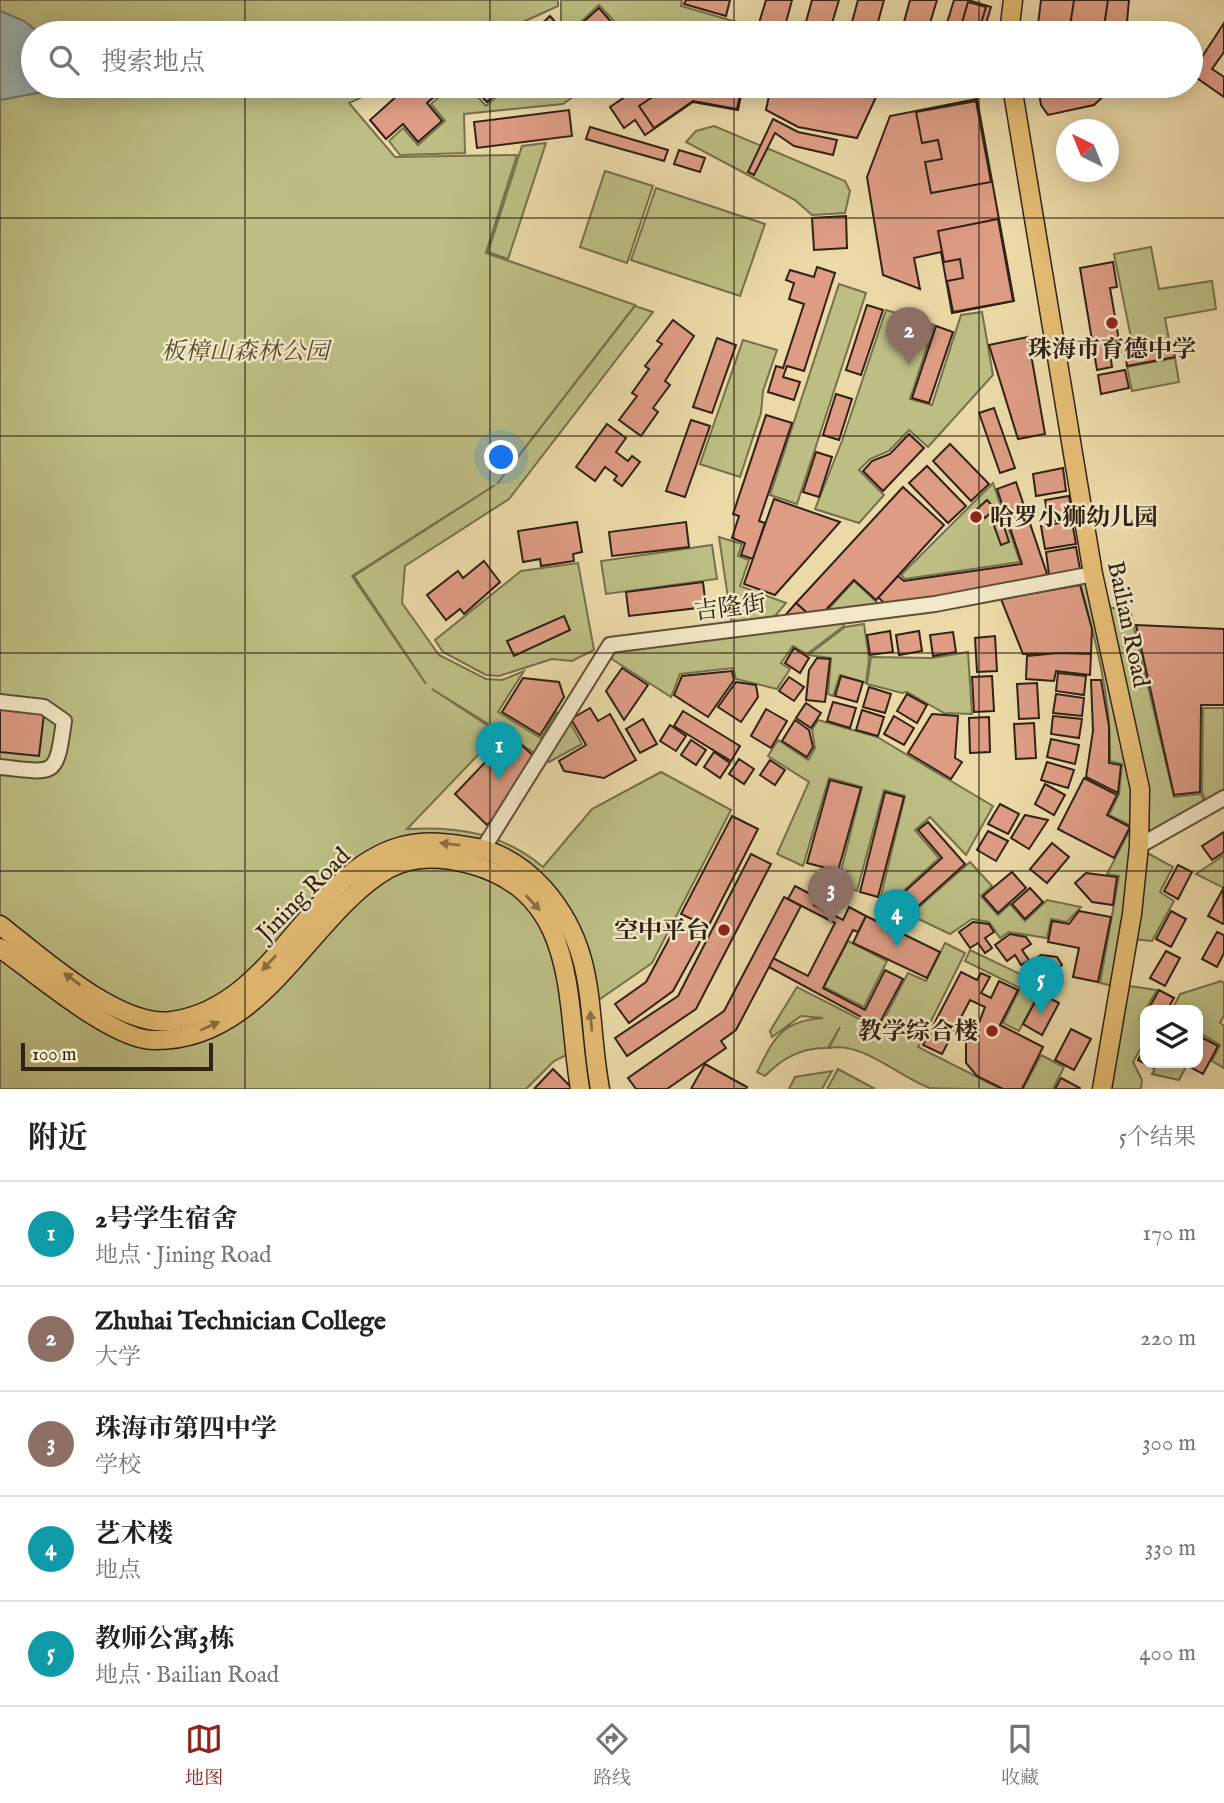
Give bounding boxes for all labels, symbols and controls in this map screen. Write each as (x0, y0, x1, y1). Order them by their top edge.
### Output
search box (21, 21, 1203, 98)
icon: search (45, 41, 83, 79)
text: 搜索地点 (101, 46, 205, 79)
north arrow (1056, 119, 1119, 182)
pin: 2 (886, 307, 932, 365)
marker: 珠海市育德中学 (1104, 315, 1120, 331)
place label: 珠海市育德中学 (1028, 335, 1196, 366)
park label: 板樟山森林公园 (161, 337, 333, 368)
your location (484, 440, 518, 474)
place label: 哈罗小狮幼儿园 (990, 503, 1158, 534)
marker: 哈罗小狮幼儿园 (968, 509, 984, 525)
street label: Bailian Road (1099, 558, 1156, 690)
street label: 吉隆街 (693, 589, 768, 628)
pin: 1 (476, 722, 522, 780)
one-way arrow (439, 838, 461, 849)
street label: Jining Road (248, 841, 358, 951)
pin: 3 (808, 866, 854, 924)
pin: 4 (874, 889, 920, 947)
one-way arrow (525, 894, 541, 912)
place label: 空中平台 (614, 916, 710, 947)
marker: 空中平台 (716, 922, 732, 938)
one-way arrow (262, 954, 278, 971)
pin: 5 (1018, 956, 1064, 1014)
one-way arrow (63, 972, 81, 986)
map controls (1140, 1005, 1203, 1068)
button: layers (1140, 1005, 1203, 1068)
one-way arrow (585, 1010, 596, 1032)
place label: 教学综合楼 (858, 1017, 978, 1048)
one-way arrow (200, 1020, 220, 1032)
marker: 教学综合楼 (984, 1023, 1000, 1039)
scale bar (21, 1040, 214, 1072)
text: 100 m (32, 1043, 76, 1067)
text: 附近 (28, 1120, 88, 1158)
text: 5个结果 (1119, 1123, 1196, 1152)
text: 2号学生宿舍 (95, 1203, 237, 1236)
text: 1 (47, 1219, 55, 1248)
text: 170 m (1143, 1219, 1196, 1248)
text: 地点 · Jining Road (95, 1241, 272, 1270)
text: Zhuhai Technician College (95, 1305, 386, 1338)
text: 2 (46, 1324, 56, 1353)
text: 220 m (1140, 1324, 1196, 1353)
text: 大学 (95, 1343, 141, 1372)
text: 珠海市第四中学 (95, 1413, 277, 1446)
text: 3 (47, 1429, 55, 1458)
text: 300 m (1142, 1429, 1196, 1458)
text: 学校 (95, 1451, 141, 1480)
text: 艺术楼 (95, 1518, 173, 1551)
text: 4 (45, 1534, 57, 1563)
text: 330 m (1145, 1534, 1196, 1563)
text: 地点 (95, 1556, 141, 1585)
text: 教师公寓3栋 (95, 1623, 235, 1656)
text: 5 (47, 1639, 55, 1668)
text: 400 m (1139, 1639, 1196, 1668)
text: 地点 · Bailian Road (95, 1661, 279, 1690)
tab: 地图 (185, 1720, 223, 1791)
tab: 路线 (593, 1720, 631, 1791)
tab: 收藏 (1001, 1720, 1039, 1791)

